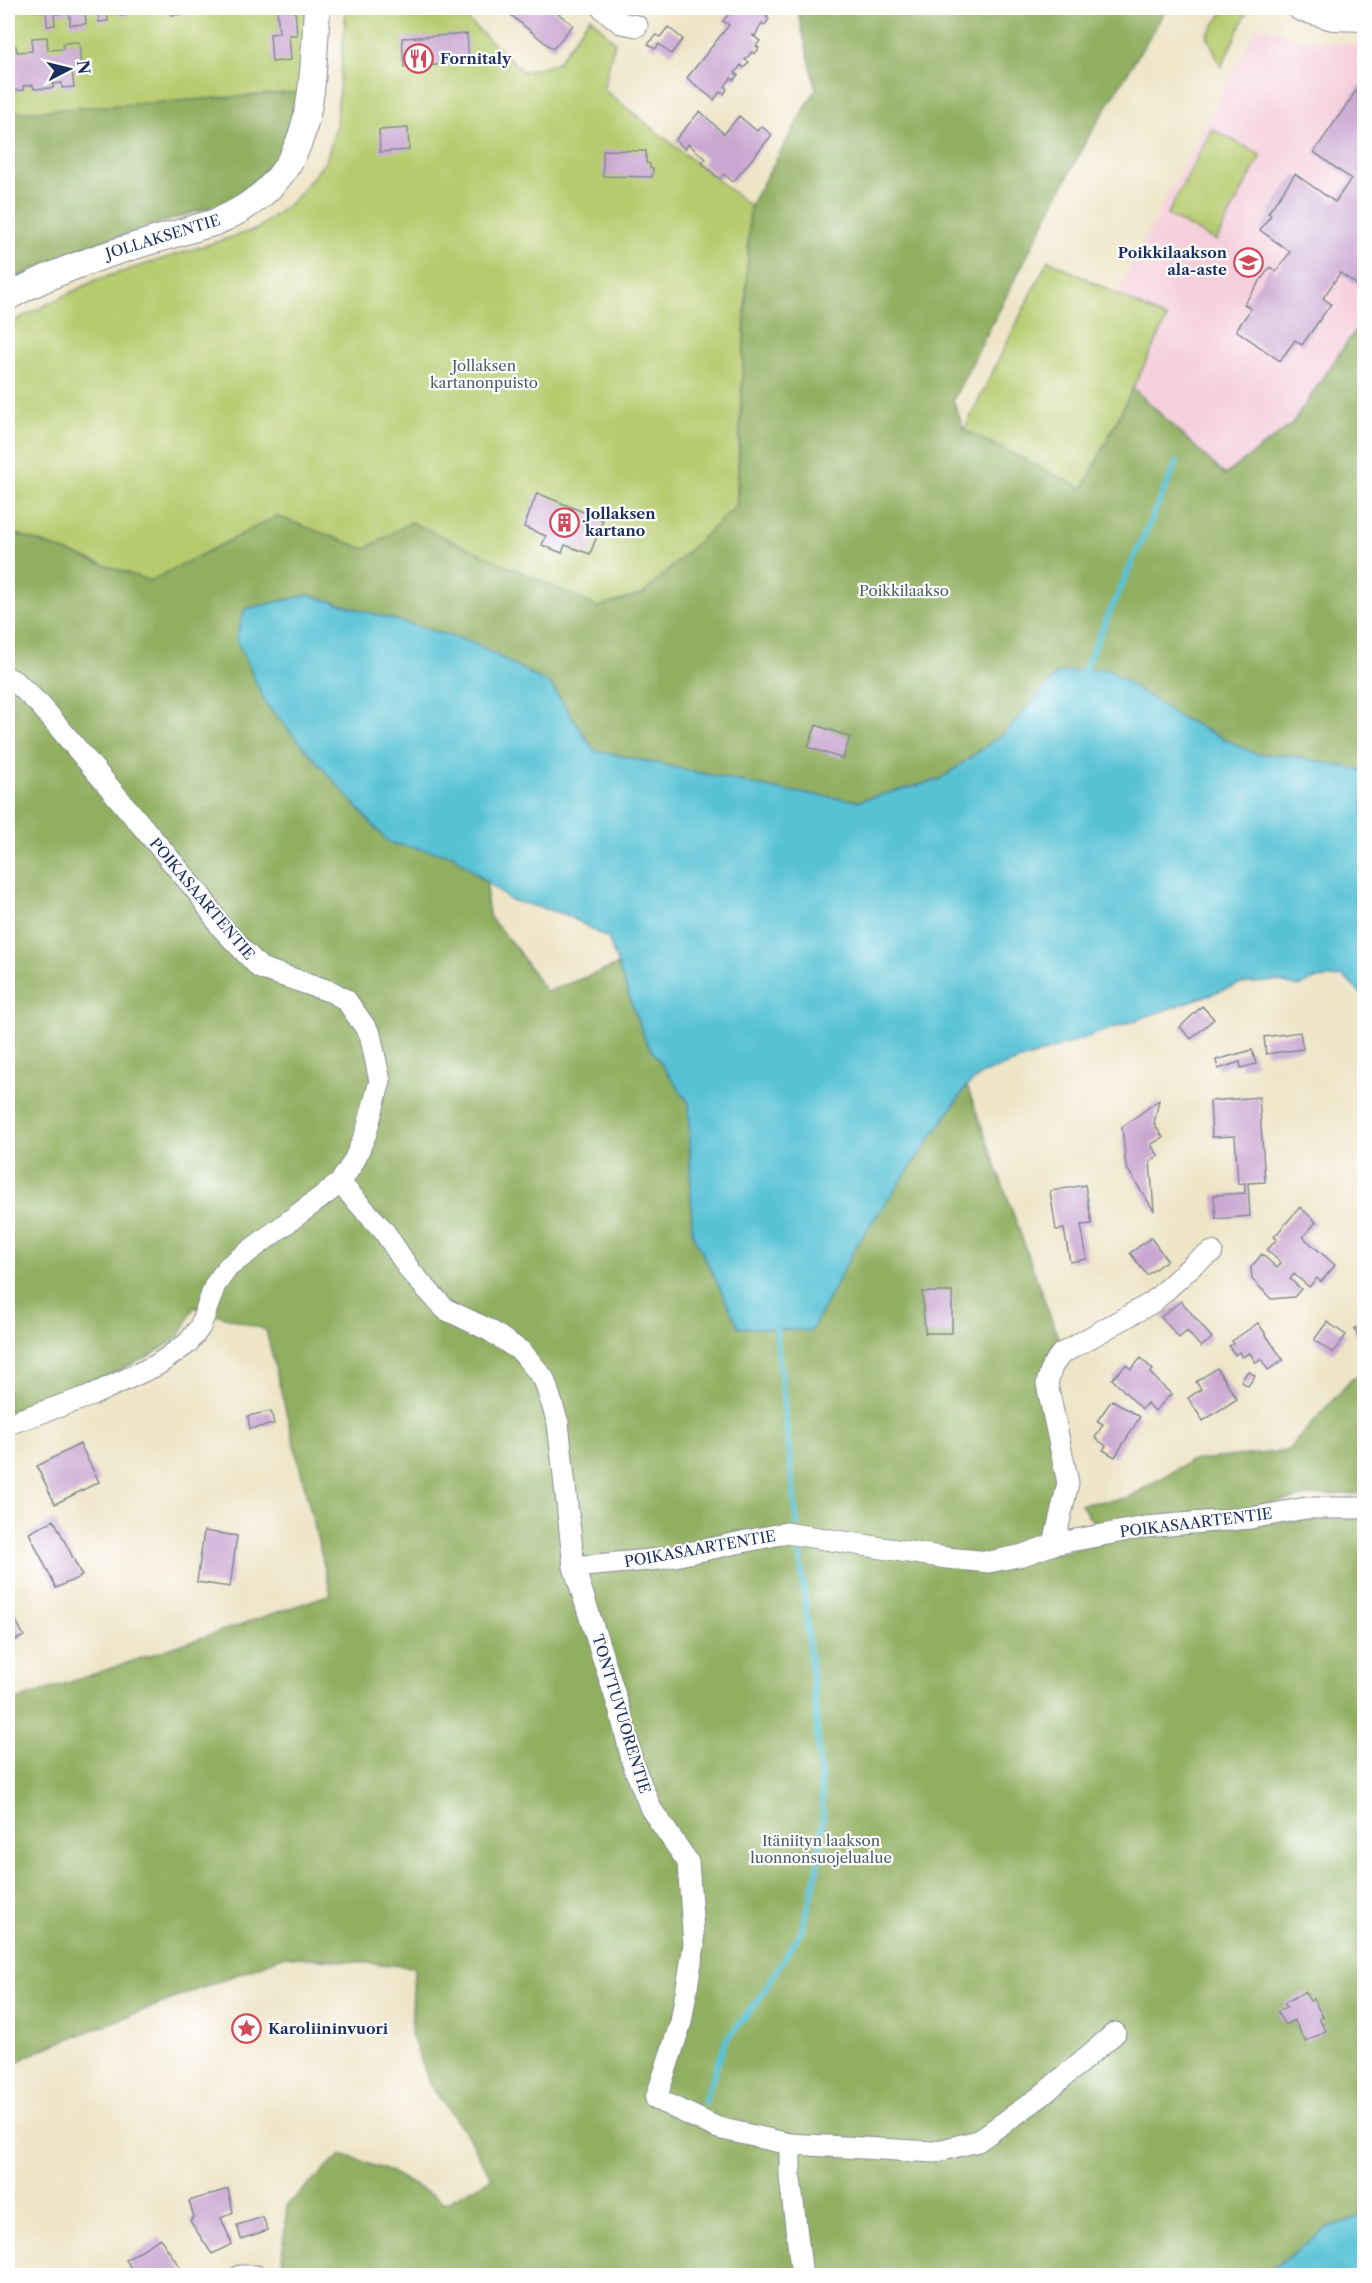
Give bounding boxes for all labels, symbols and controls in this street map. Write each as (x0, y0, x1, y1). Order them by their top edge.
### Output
north arrow (39, 39, 99, 99)
restaurant icon: Fornitaly (403, 43, 435, 75)
place label: Fornitaly (440, 49, 512, 68)
text: N (73, 59, 95, 75)
street label: JOLLAKSENTIE (101, 210, 223, 264)
place label: Poikkilaakson ala-aste (1118, 243, 1228, 279)
school or university icon: Poikkilaakson ala-aste (1232, 246, 1264, 278)
park label: Jollaksen kartanonpuisto (430, 356, 538, 392)
place label: Jollaksen kartano (582, 504, 656, 540)
building icon: Jollaksen kartano (548, 507, 580, 539)
park label: Poikkilaakso (859, 581, 949, 600)
street label: POIKASAARTENTIE (146, 834, 259, 964)
street label: POIKASAARTENTIE (1119, 1504, 1273, 1541)
street label: POIKASAARTENTIE (623, 1526, 777, 1571)
street label: TONTTUVUORENTIE (588, 1632, 655, 1796)
park label: Itäniityn laakson luonnonsuojelualue (750, 1831, 892, 1867)
place icon: Karoliininvuori (231, 2013, 263, 2045)
place label: Karoliininvuori (268, 2019, 389, 2038)

